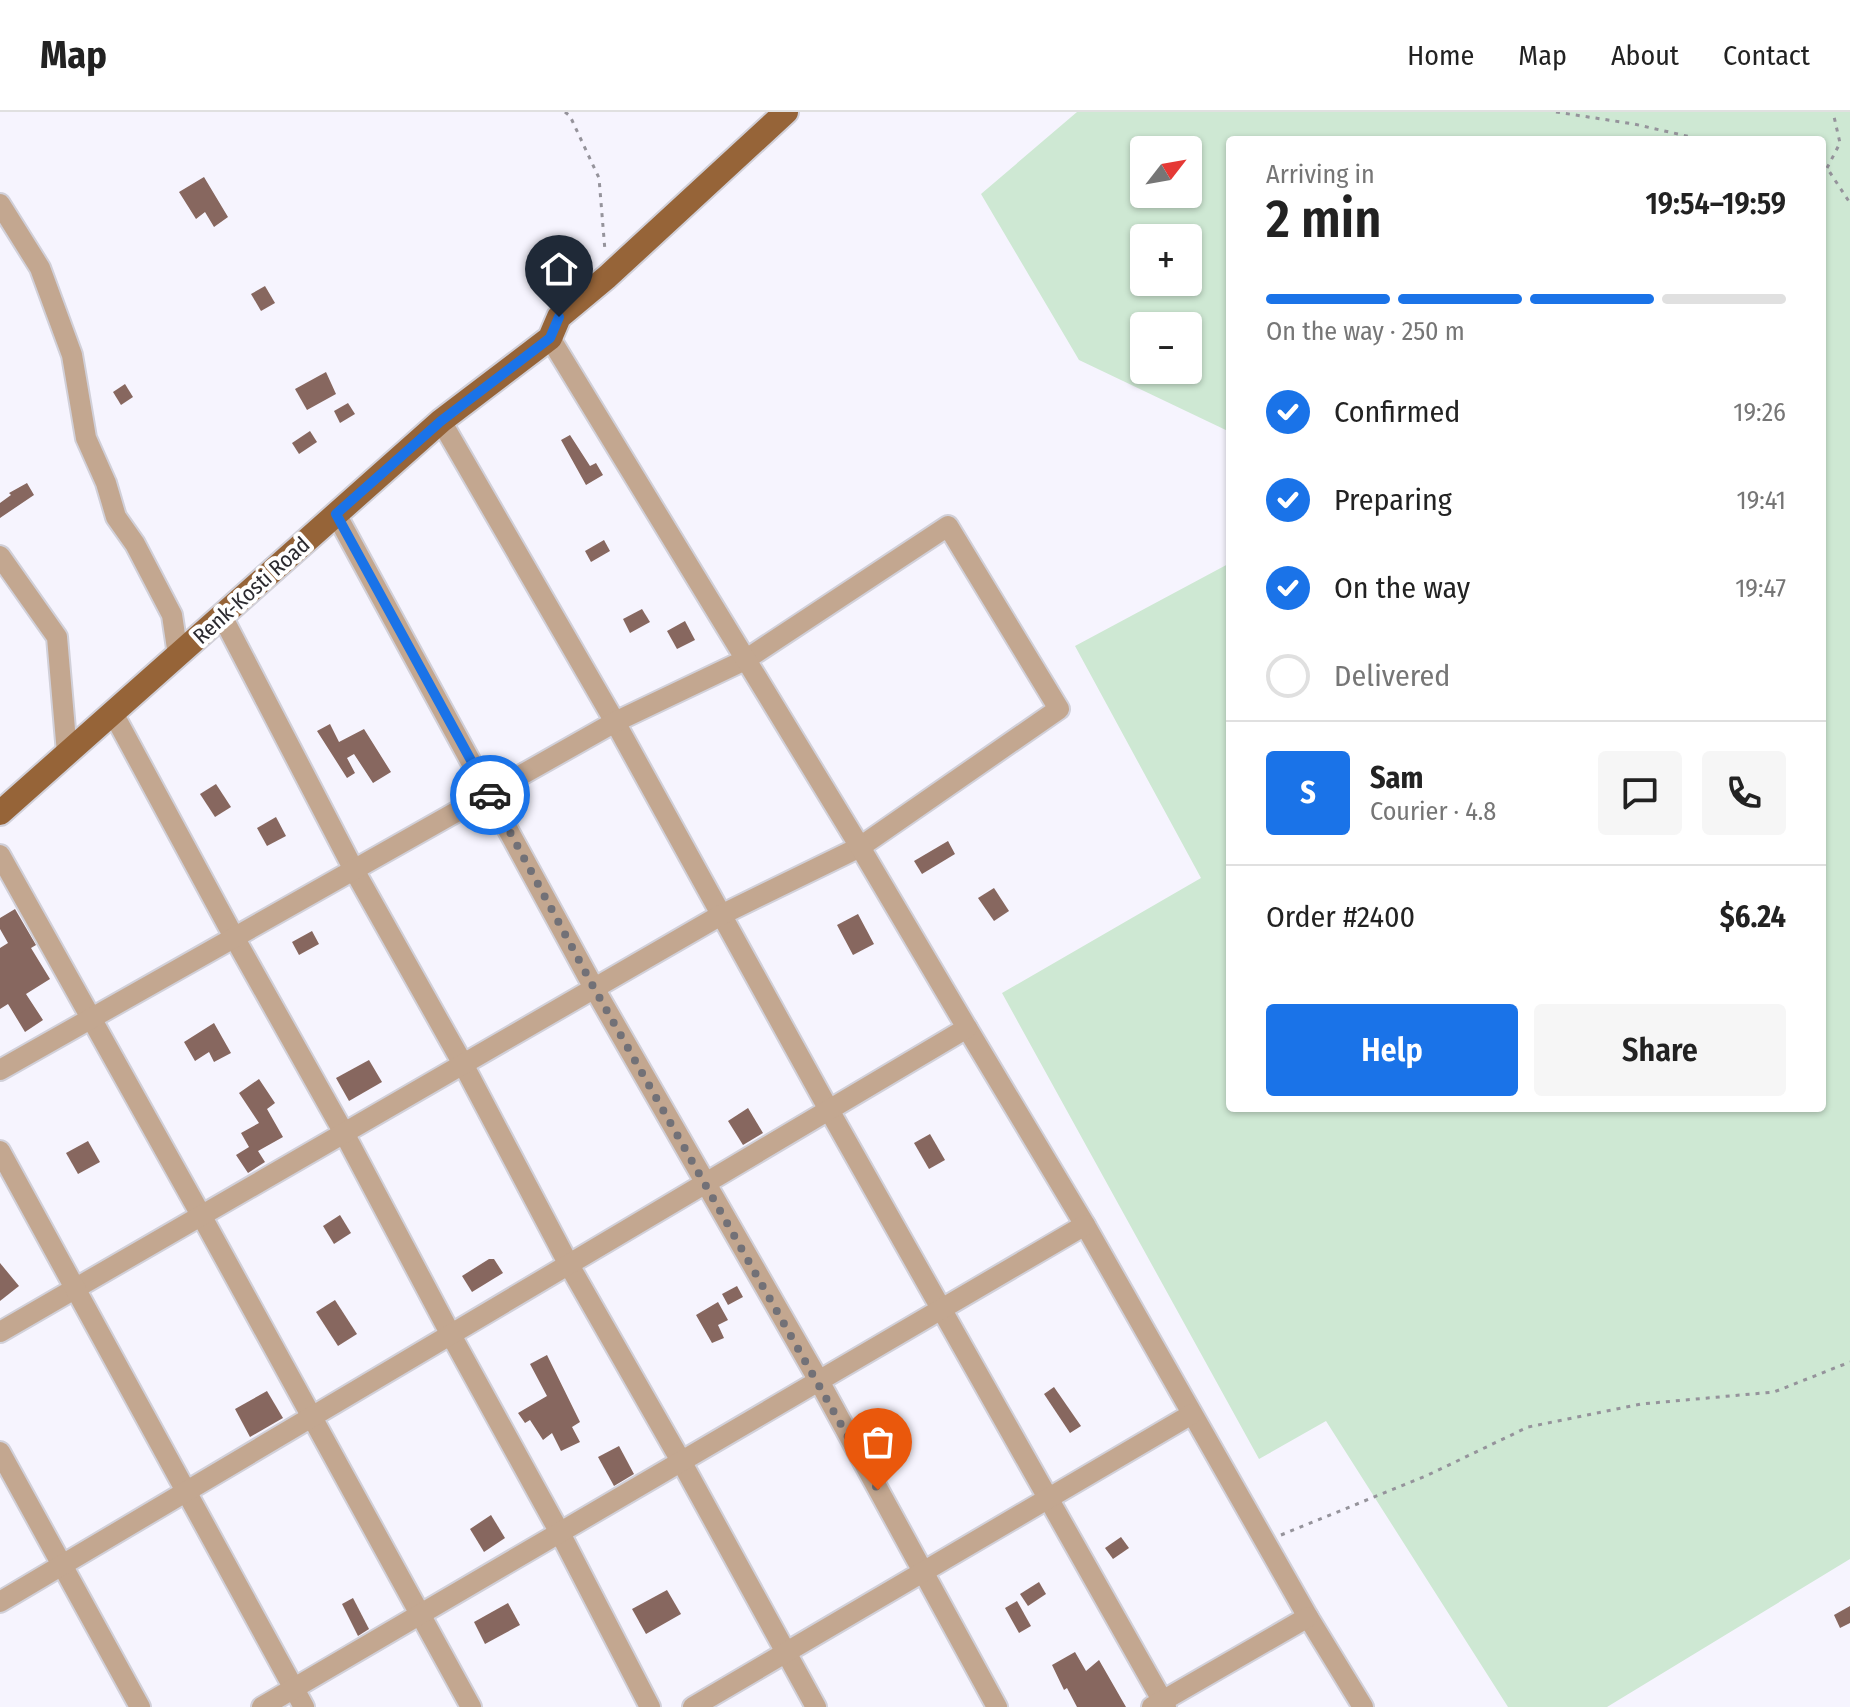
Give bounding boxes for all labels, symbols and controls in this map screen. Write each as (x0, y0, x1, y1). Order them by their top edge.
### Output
text: Map (40, 32, 107, 78)
text: Home (1407, 39, 1474, 72)
text: Map (1518, 39, 1567, 72)
text: About (1611, 39, 1679, 72)
text: Contact (1723, 39, 1810, 72)
north arrow (1130, 136, 1202, 208)
map controls (1130, 136, 1202, 384)
text: Arriving in (1266, 159, 1375, 190)
text: 19:54–19:59 (1645, 186, 1786, 222)
text: 2 min (1266, 188, 1382, 251)
button: + (1130, 224, 1202, 296)
pin (525, 235, 593, 317)
icon: home (537, 247, 581, 291)
button: − (1130, 312, 1202, 384)
text: On the way · 250 m (1266, 316, 1465, 347)
icon: check (1266, 390, 1310, 434)
text: Confirmed (1334, 394, 1460, 430)
text: 19:26 (1733, 397, 1786, 428)
icon: check (1266, 478, 1310, 522)
text: Preparing (1334, 482, 1452, 518)
text: 19:41 (1737, 485, 1786, 516)
street label: Renk-Kosti Road (187, 531, 315, 650)
icon: check (1266, 566, 1310, 610)
text: On the way (1334, 570, 1470, 606)
text: 19:47 (1735, 573, 1786, 604)
text: Delivered (1334, 658, 1450, 694)
button: chat (1598, 751, 1682, 835)
button: phone (1702, 751, 1786, 835)
courier (450, 755, 530, 835)
text: Sam (1370, 760, 1423, 796)
icon: car (468, 773, 512, 817)
text: S (1300, 775, 1316, 811)
text: Courier · 4.8 (1370, 796, 1496, 827)
text: Order #2400 (1266, 899, 1415, 935)
text: $6.24 (1720, 899, 1786, 935)
button: Help (1266, 1004, 1518, 1096)
button: Share (1534, 1004, 1786, 1096)
pin (844, 1408, 912, 1490)
icon: bag (856, 1420, 900, 1464)

